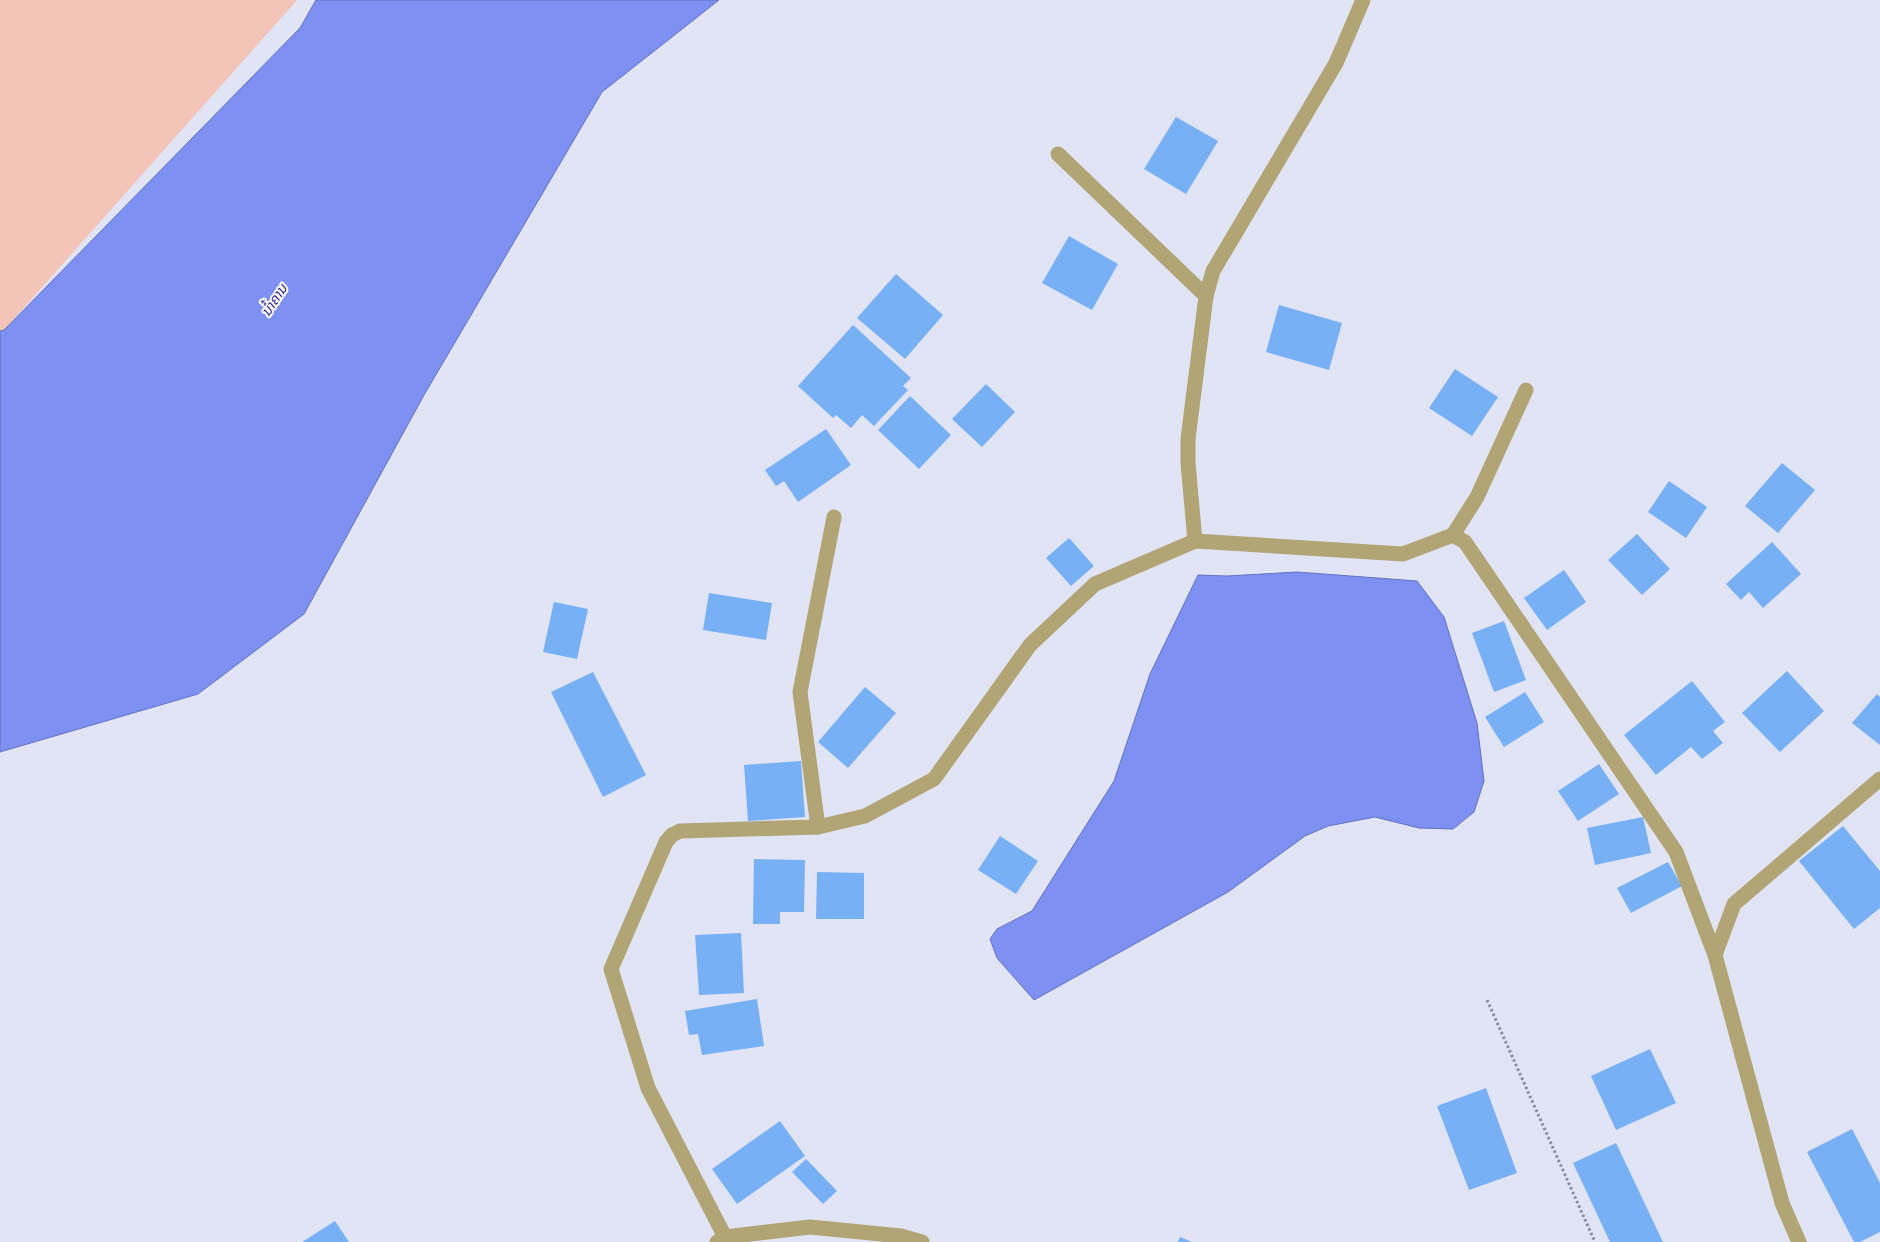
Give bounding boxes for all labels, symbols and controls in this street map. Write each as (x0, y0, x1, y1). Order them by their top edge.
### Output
water label: ນ້ຳຄານ (256, 279, 291, 319)

